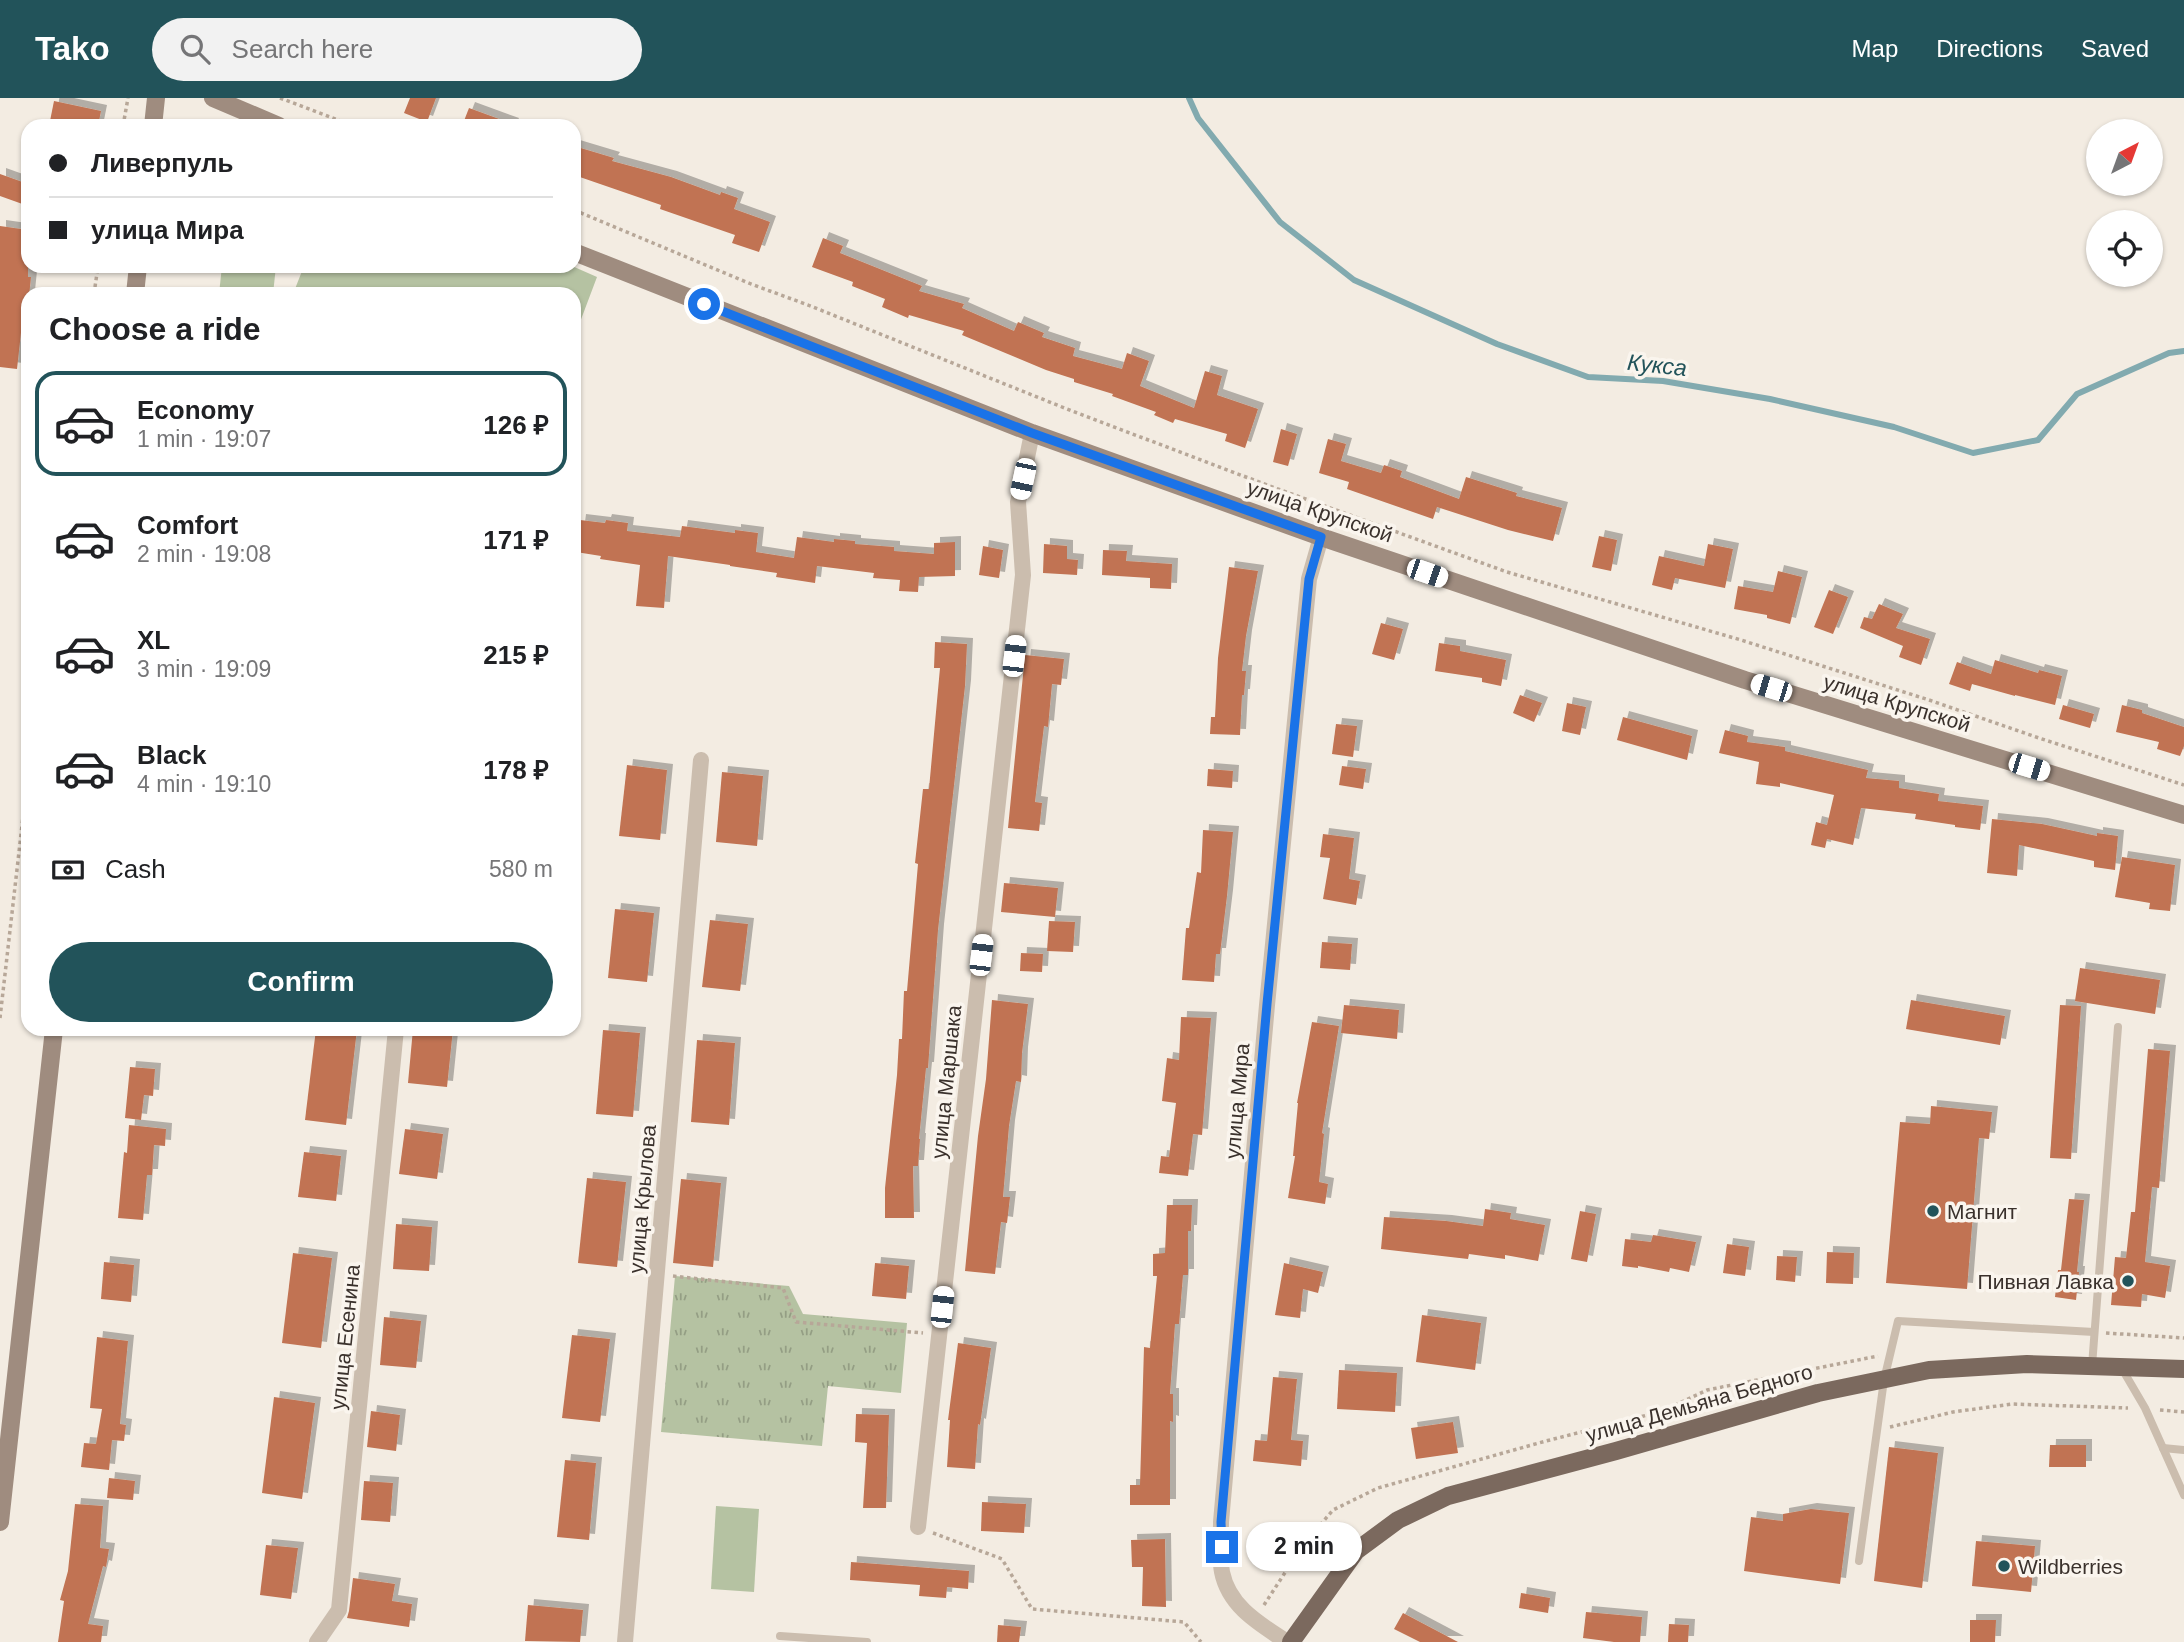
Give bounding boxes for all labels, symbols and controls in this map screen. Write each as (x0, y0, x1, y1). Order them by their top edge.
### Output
search box (152, 18, 642, 81)
text: Tako (35, 30, 110, 67)
icon: search (176, 30, 214, 68)
text: Search here (232, 34, 373, 64)
text: Map (1852, 35, 1898, 62)
text: Directions (1936, 35, 2043, 62)
text: Saved (2081, 35, 2149, 62)
north arrow (2086, 119, 2163, 196)
map controls (2086, 119, 2163, 287)
text: Ливерпуль (91, 148, 234, 178)
button: locate (2086, 210, 2163, 287)
text: улица Мира (91, 215, 244, 245)
route start (688, 288, 720, 320)
text: Choose a ride (49, 311, 261, 347)
water label: Кукса (1626, 349, 1688, 381)
icon: car (53, 392, 116, 455)
text: Economy (137, 395, 254, 425)
text: 126 ₽ (483, 410, 549, 440)
text: 1 min · 19:07 (137, 426, 271, 452)
car (1009, 456, 1038, 502)
street label: улица Крупской (1244, 475, 1396, 547)
icon: car (53, 507, 116, 570)
text: Comfort (137, 510, 238, 540)
text: 171 ₽ (483, 525, 549, 555)
text: 2 min · 19:08 (137, 541, 271, 567)
car (1404, 556, 1451, 590)
icon: car (53, 622, 116, 685)
text: XL (137, 625, 170, 655)
car (1002, 634, 1027, 678)
text: 215 ₽ (483, 640, 549, 670)
text: 3 min · 19:09 (137, 656, 271, 682)
street label: улица Крупской (1821, 670, 1973, 736)
car (1748, 672, 1795, 704)
icon: car (53, 737, 116, 800)
text: Black (137, 740, 206, 770)
car (2006, 751, 2053, 783)
text: 178 ₽ (483, 755, 549, 785)
text: 4 min · 19:10 (137, 771, 271, 797)
icon: cash (49, 851, 87, 889)
text: Cash (105, 854, 166, 884)
text: 580 m (489, 856, 553, 882)
car (969, 933, 994, 977)
button: Confirm (49, 942, 553, 1022)
street label: улица Маршака (926, 1004, 966, 1160)
street label: улица Мира (1220, 1042, 1254, 1160)
street label: улица Крылова (624, 1123, 660, 1274)
place label: Магнит (1947, 1200, 2017, 1223)
marker: Магнит (1925, 1203, 1941, 1219)
street label: улица Есенина (326, 1263, 364, 1411)
place label: Пивная Лавка (1978, 1270, 2114, 1293)
marker: Пивная Лавка (2120, 1273, 2136, 1289)
car (930, 1285, 955, 1329)
street label: улица Демьяна Бедного (1583, 1360, 1815, 1446)
callout: 2 min (1246, 1522, 1362, 1572)
route end (1206, 1531, 1238, 1563)
text: 2 min (1274, 1533, 1334, 1559)
place label: Wildberries (2018, 1555, 2123, 1578)
marker: Wildberries (1996, 1558, 2012, 1574)

